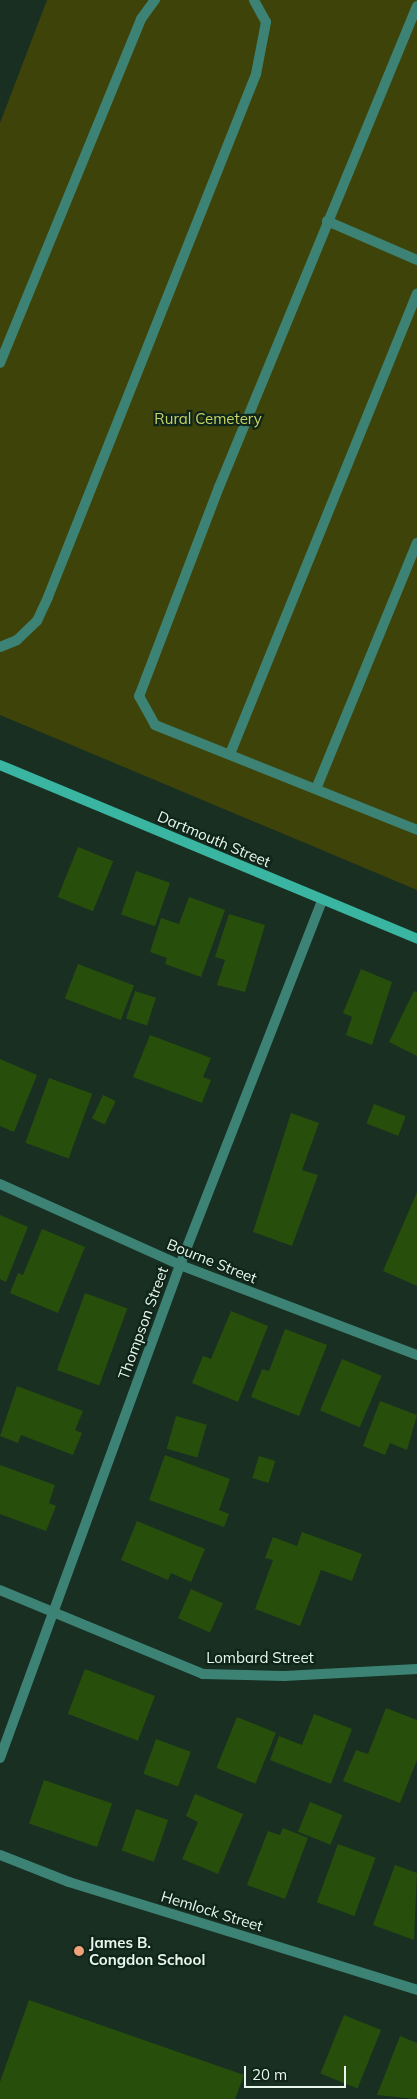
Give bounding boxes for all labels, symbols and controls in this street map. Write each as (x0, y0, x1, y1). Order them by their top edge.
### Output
park label: Rural Cemetery (154, 410, 262, 428)
street label: Dartmouth Street (155, 807, 273, 871)
street label: Bourne Street (164, 1235, 260, 1287)
street label: Thompson Street (114, 1264, 172, 1382)
street label: Lombard Street (206, 1649, 314, 1667)
street label: Hemlock Street (159, 1887, 265, 1935)
place label: James B. Congdon School (89, 1933, 205, 1968)
marker: James B. Congdon School (73, 1945, 85, 1957)
scale bar (247, 2056, 350, 2088)
text: 20 m (252, 2065, 287, 2084)

